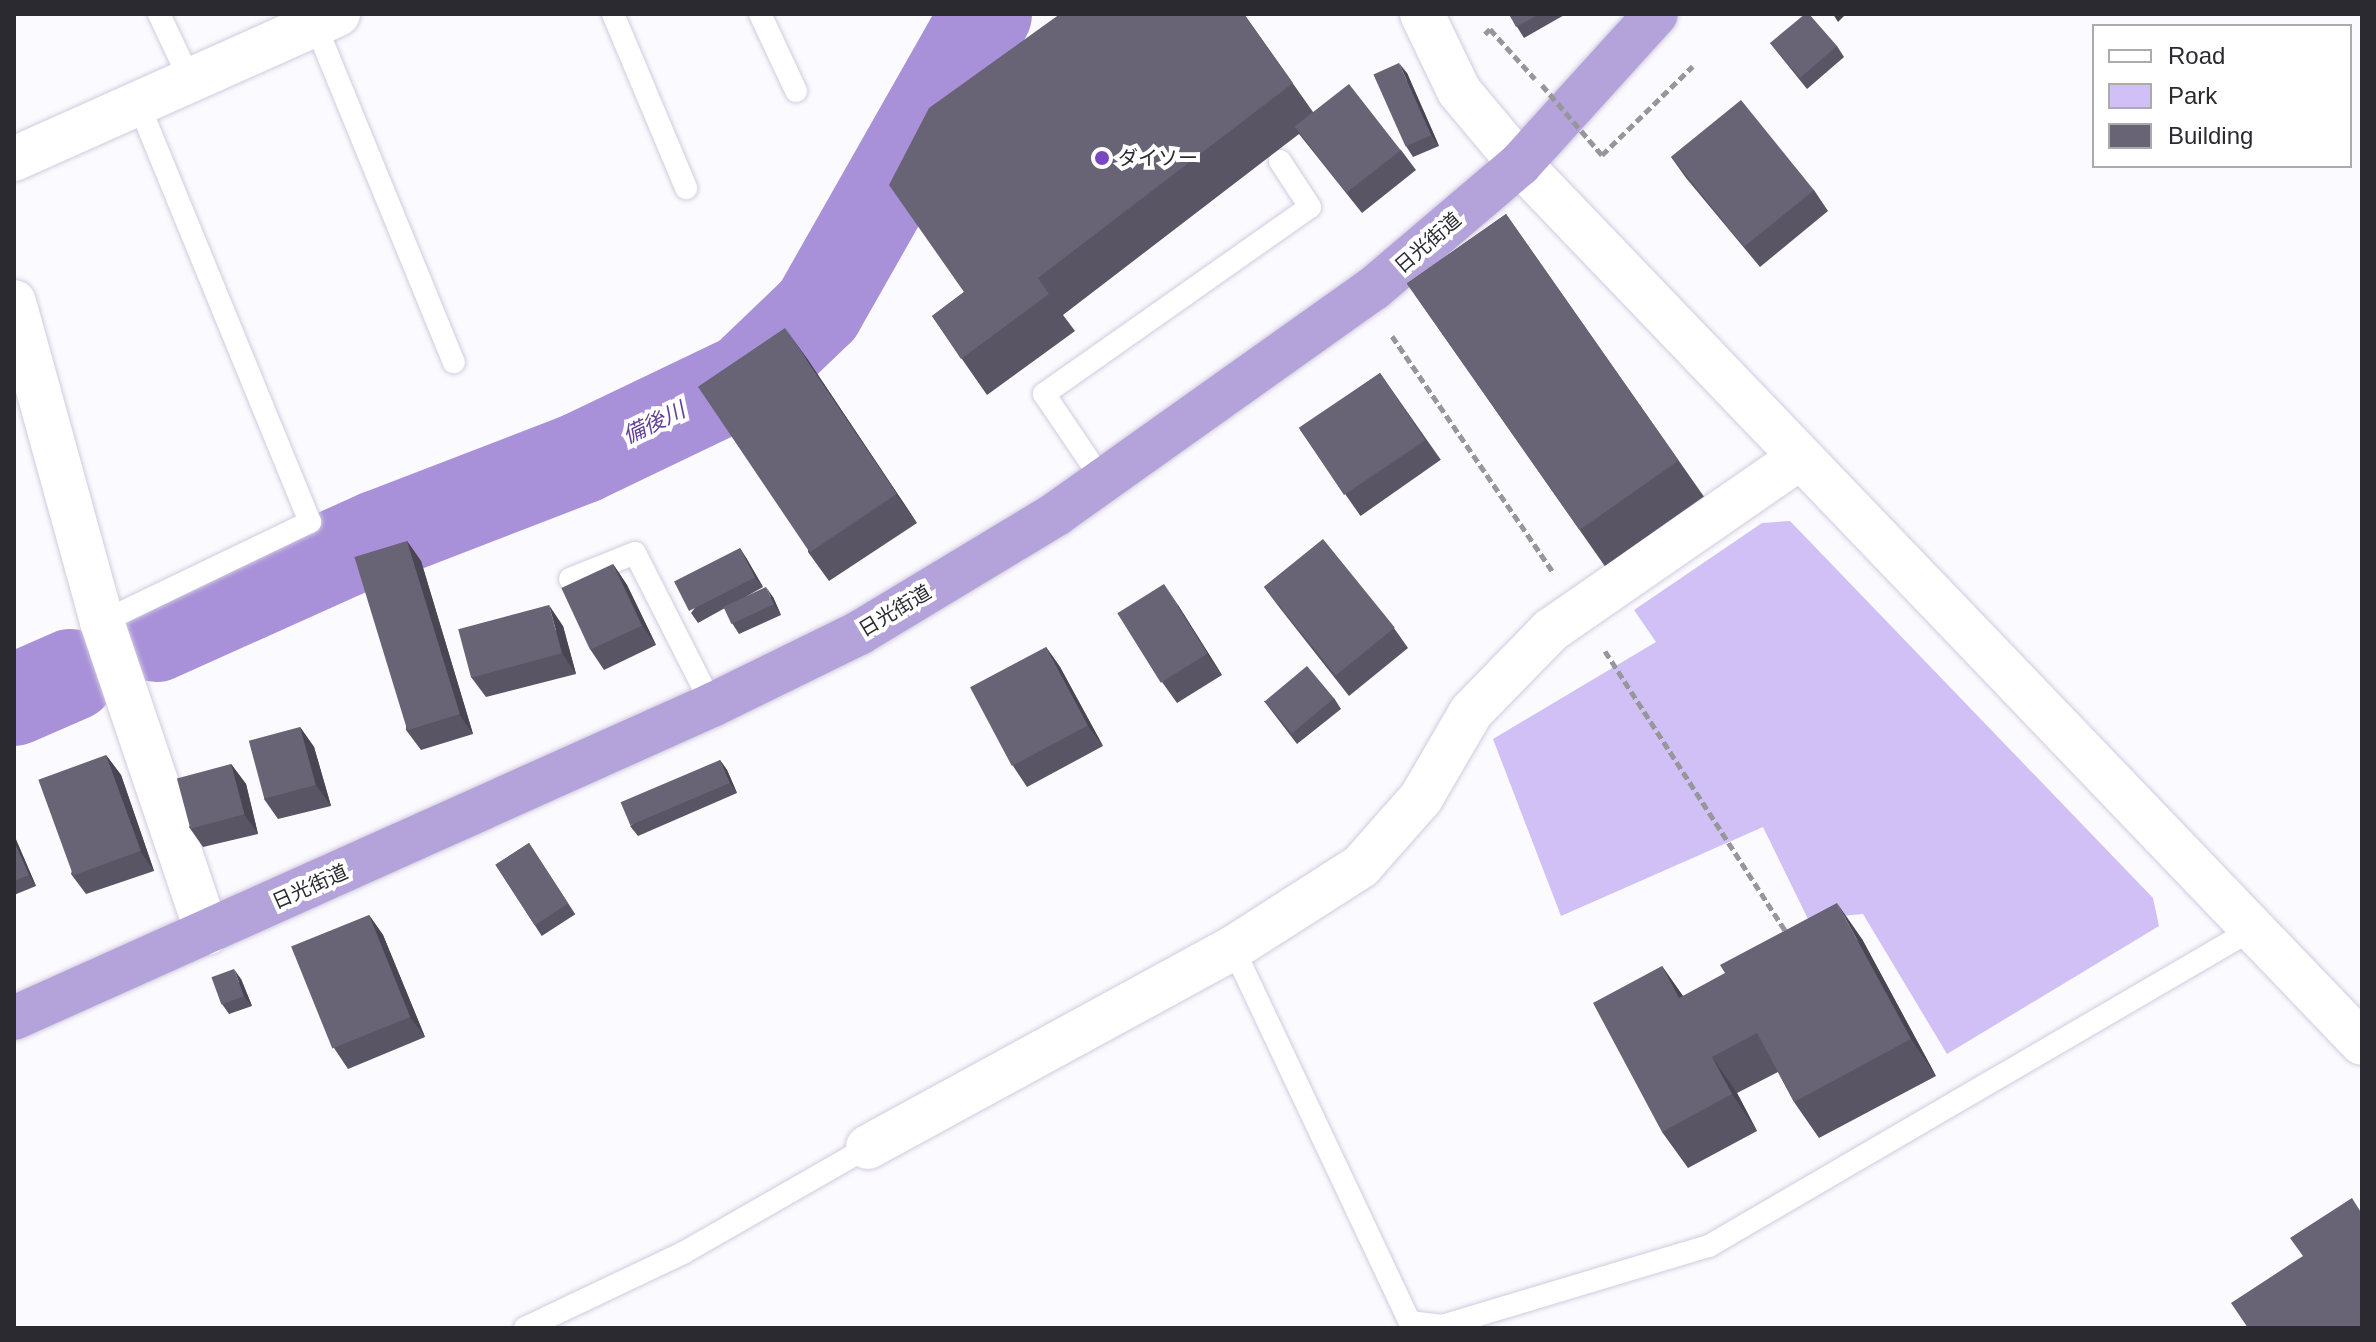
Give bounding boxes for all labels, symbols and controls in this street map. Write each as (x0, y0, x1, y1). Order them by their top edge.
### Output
legend (2092, 24, 2352, 168)
text: Road (2168, 42, 2225, 69)
text: Park (2168, 82, 2217, 109)
text: Building (2168, 122, 2253, 149)
place label: ダイソー (1118, 146, 1198, 170)
marker: ダイソー (1093, 149, 1111, 167)
street label: 日光街道 (1390, 208, 1466, 278)
water label: 備後川 (619, 397, 689, 449)
street label: 日光街道 (855, 580, 935, 642)
street label: 日光街道 (269, 860, 351, 914)

